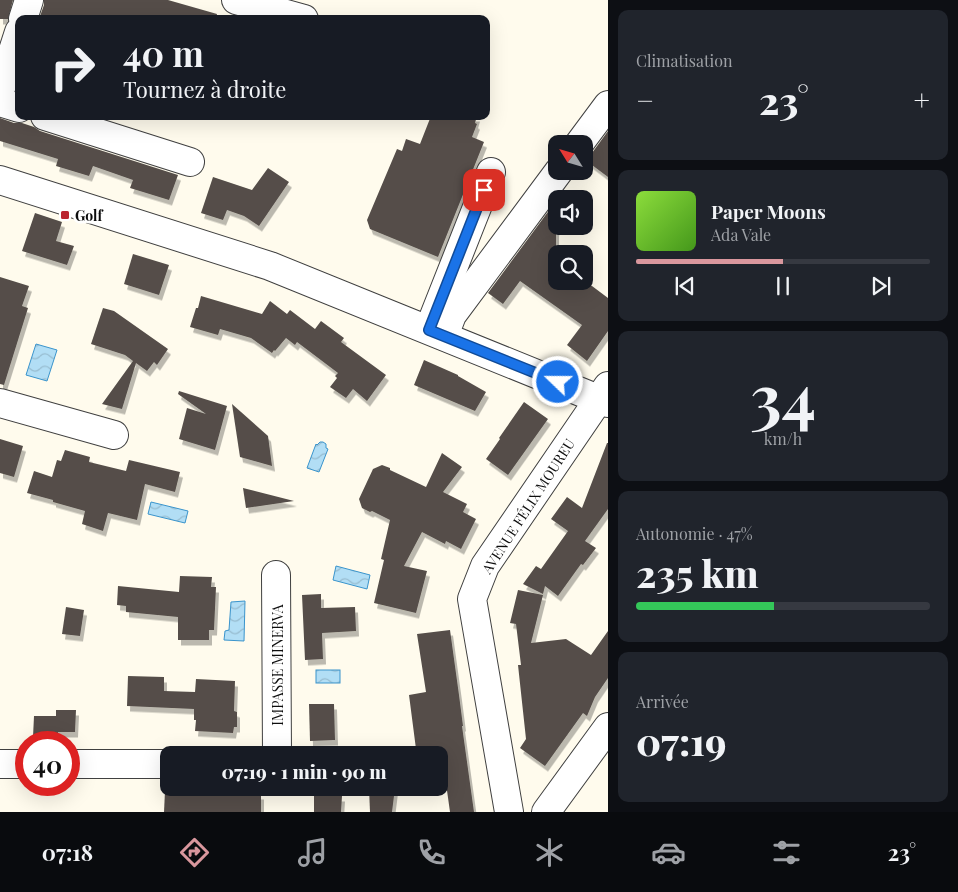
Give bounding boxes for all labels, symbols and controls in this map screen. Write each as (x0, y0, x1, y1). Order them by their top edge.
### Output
text: 40 m (123, 29, 204, 76)
icon: right (40, 35, 105, 100)
text: Climatisation (636, 50, 733, 71)
text: Tournez à droite (123, 74, 286, 104)
text: 23° (759, 74, 809, 125)
text: − (636, 81, 654, 118)
text: + (914, 81, 930, 118)
north arrow (548, 135, 592, 180)
map controls (548, 135, 593, 290)
pin (463, 169, 505, 211)
icon: arrive (470, 176, 498, 204)
button: sound (548, 190, 593, 235)
text: Paper Moons (711, 198, 826, 224)
place label: Golf (75, 206, 103, 225)
marker: Golf (59, 209, 71, 221)
text: Ada Vale (711, 224, 771, 245)
button: search (548, 245, 593, 290)
icon: previous (671, 272, 699, 300)
icon: pause (769, 272, 797, 300)
icon: next (867, 272, 895, 300)
text: 34 (750, 352, 816, 438)
position arrow (531, 355, 583, 407)
text: km/h (764, 428, 802, 449)
street label: AVENUE FÉLIX MOUREU (477, 434, 579, 578)
text: Autonomie · 47% (636, 523, 753, 544)
text: 235 km (636, 547, 759, 598)
street label: IMPASSE MINERVA (268, 604, 287, 726)
text: Arrivée (636, 691, 689, 712)
text: 07:19 (636, 715, 727, 766)
speed limit sign: 40 (15, 731, 80, 796)
text: 07:19 · 1 min · 90 m (221, 758, 387, 784)
icon: directions (177, 835, 212, 870)
icon: music (295, 835, 330, 870)
icon: phone (414, 835, 449, 870)
icon: climate (532, 835, 567, 870)
icon: car (651, 835, 686, 870)
icon: filters (769, 835, 804, 870)
text: 07:18 (42, 837, 93, 867)
text: 23° (888, 837, 916, 867)

